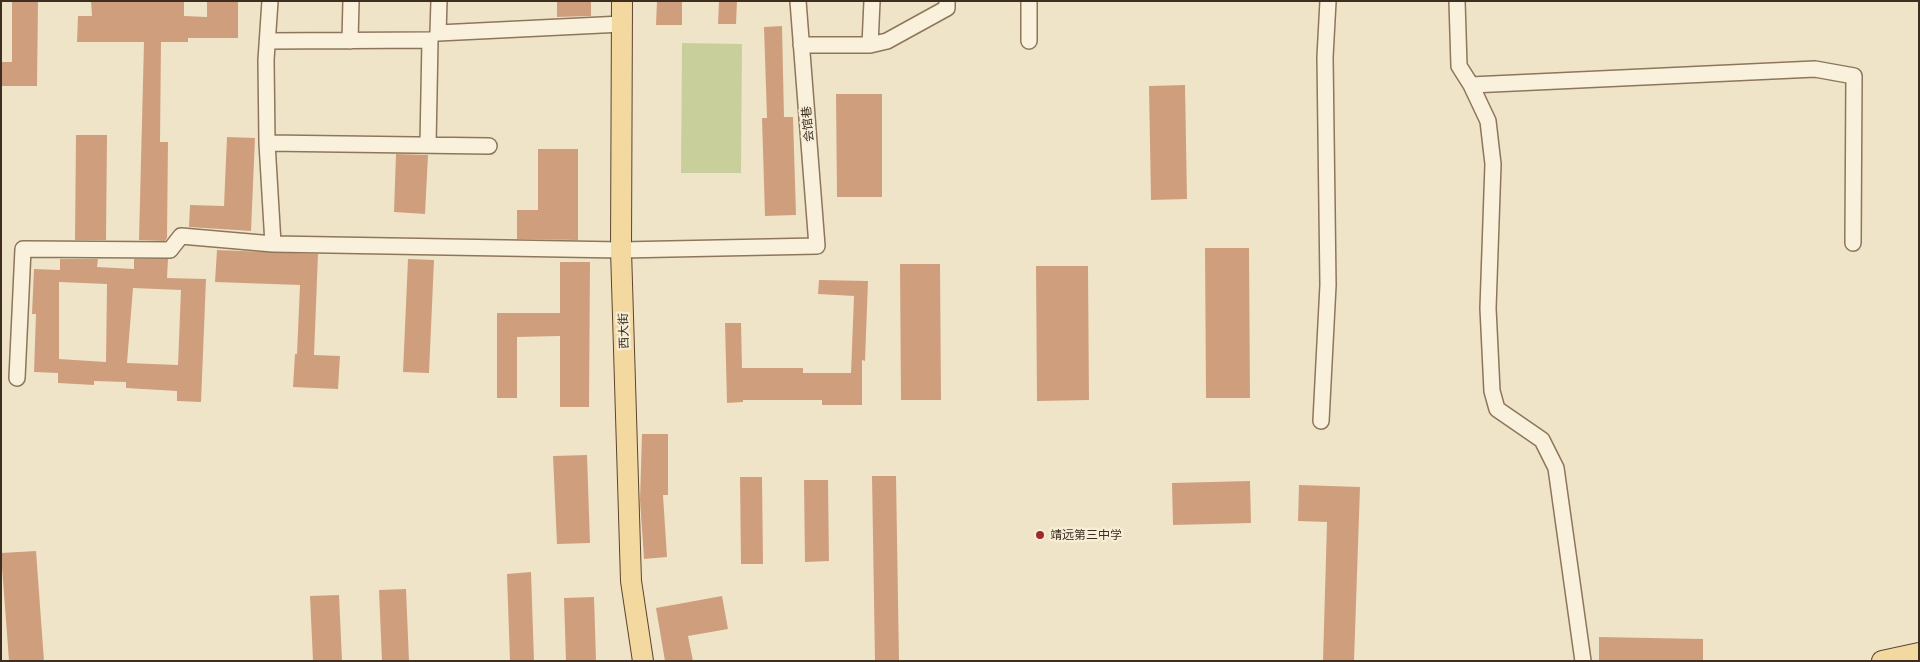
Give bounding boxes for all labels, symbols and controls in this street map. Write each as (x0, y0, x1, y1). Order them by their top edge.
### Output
street label: 会馆巷 (799, 105, 817, 143)
street label: 西大街 (616, 313, 632, 349)
place label: 靖远第三中学 (1050, 528, 1122, 542)
marker: 靖远第三中学 (1034, 529, 1046, 541)

